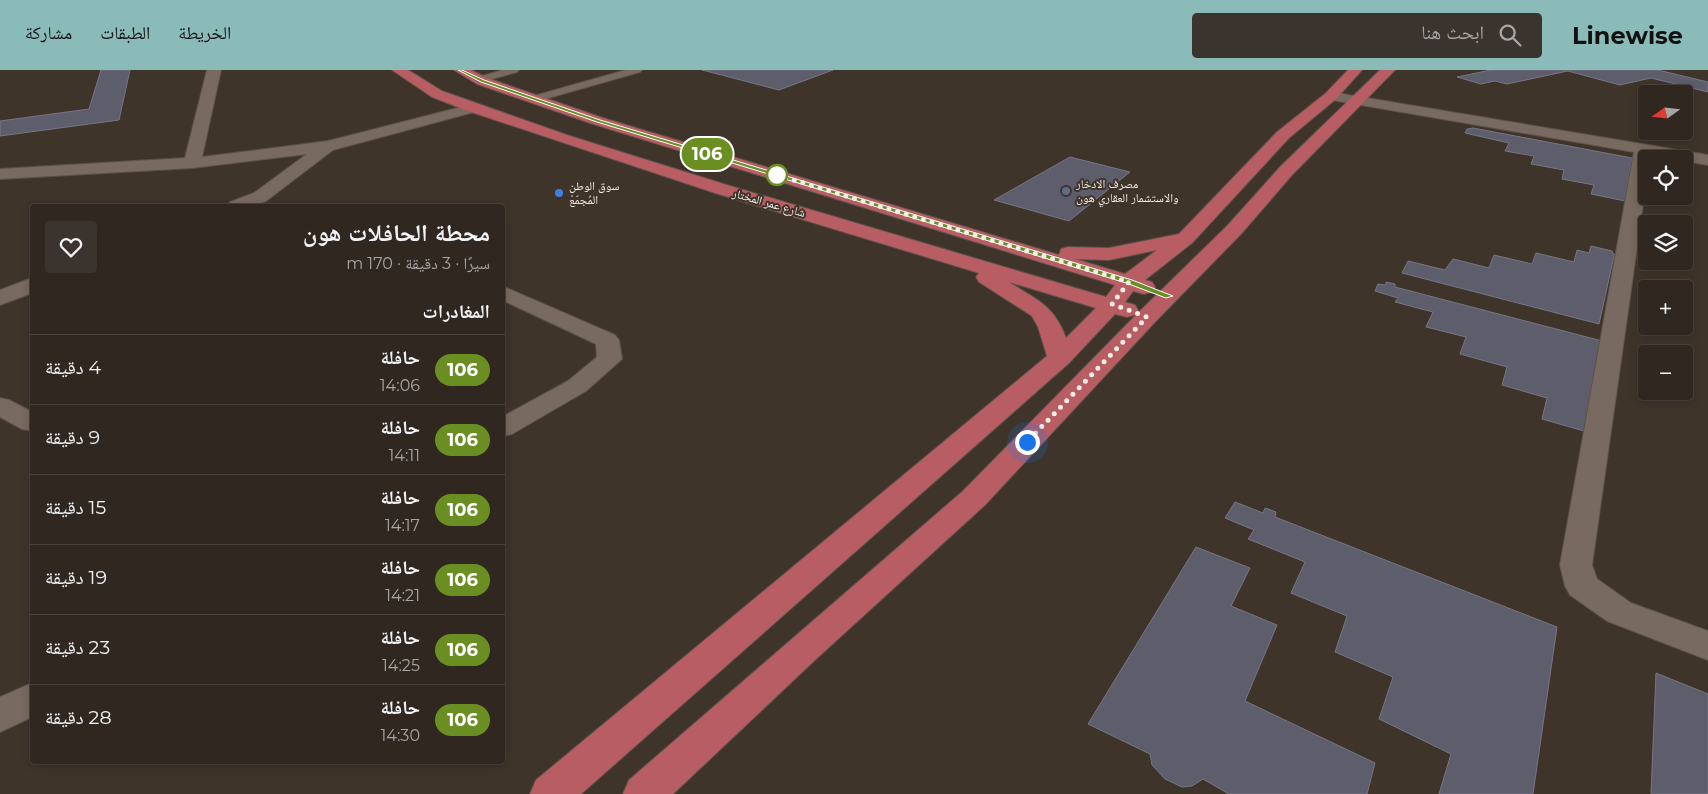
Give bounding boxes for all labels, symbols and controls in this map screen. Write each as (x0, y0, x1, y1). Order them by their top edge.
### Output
search box (1192, 13, 1542, 58)
text: ابحث هنا (1421, 21, 1484, 44)
icon: search (1496, 21, 1524, 49)
text: Linewise (1572, 21, 1683, 50)
text: مشاركة (25, 22, 72, 44)
text: الطبقات (100, 22, 150, 44)
text: الخريطة (178, 22, 231, 44)
north arrow (1638, 85, 1692, 140)
map controls (1638, 85, 1693, 400)
line badge: 106 (678, 138, 736, 170)
text: 106 (692, 143, 722, 165)
button: locate (1638, 150, 1693, 205)
unlabelled marker (766, 164, 788, 186)
place label: مصرف الادخار والاستشمار العقاري هون (1075, 176, 1179, 208)
place label: سوق الوطن المُجمّعْ (569, 178, 619, 207)
street label: شارع عمر المختار (730, 185, 807, 221)
marker: مصرف الادخار والاستشمار العقاري هون (1060, 185, 1072, 197)
marker: سوق الوطن المُجمّعْ (553, 187, 565, 199)
button: layers (1638, 215, 1693, 270)
text: محطة الحافلات هون (303, 218, 490, 247)
button: heart (45, 221, 97, 273)
text: سيرًا · 3 دقيقة · 170 m (346, 254, 490, 273)
button: + (1638, 280, 1693, 335)
text: المغادرات (423, 300, 490, 323)
button: − (1638, 345, 1693, 400)
text: حافلة (381, 346, 420, 369)
text: 4 دقيقة (45, 356, 101, 379)
text: 106 (447, 359, 478, 381)
text: 14:06 (380, 376, 420, 395)
text: حافلة (381, 416, 420, 439)
text: 9 دقيقة (45, 426, 100, 449)
text: 106 (447, 429, 478, 451)
your location (1015, 430, 1040, 455)
text: 14:11 (389, 446, 420, 465)
text: حافلة (381, 486, 420, 509)
text: 15 دقيقة (45, 496, 106, 519)
text: 106 (447, 499, 478, 521)
text: 14:17 (385, 516, 420, 535)
text: حافلة (381, 556, 420, 579)
text: 19 دقيقة (45, 566, 107, 589)
text: 106 (447, 569, 478, 591)
text: 14:21 (385, 586, 420, 605)
text: حافلة (381, 626, 420, 649)
text: 23 دقيقة (45, 636, 110, 659)
text: 106 (447, 639, 478, 661)
text: 14:25 (382, 656, 420, 675)
text: حافلة (381, 696, 420, 719)
text: 28 دقيقة (45, 706, 112, 729)
text: 106 (447, 709, 478, 731)
text: 14:30 (381, 726, 420, 745)

